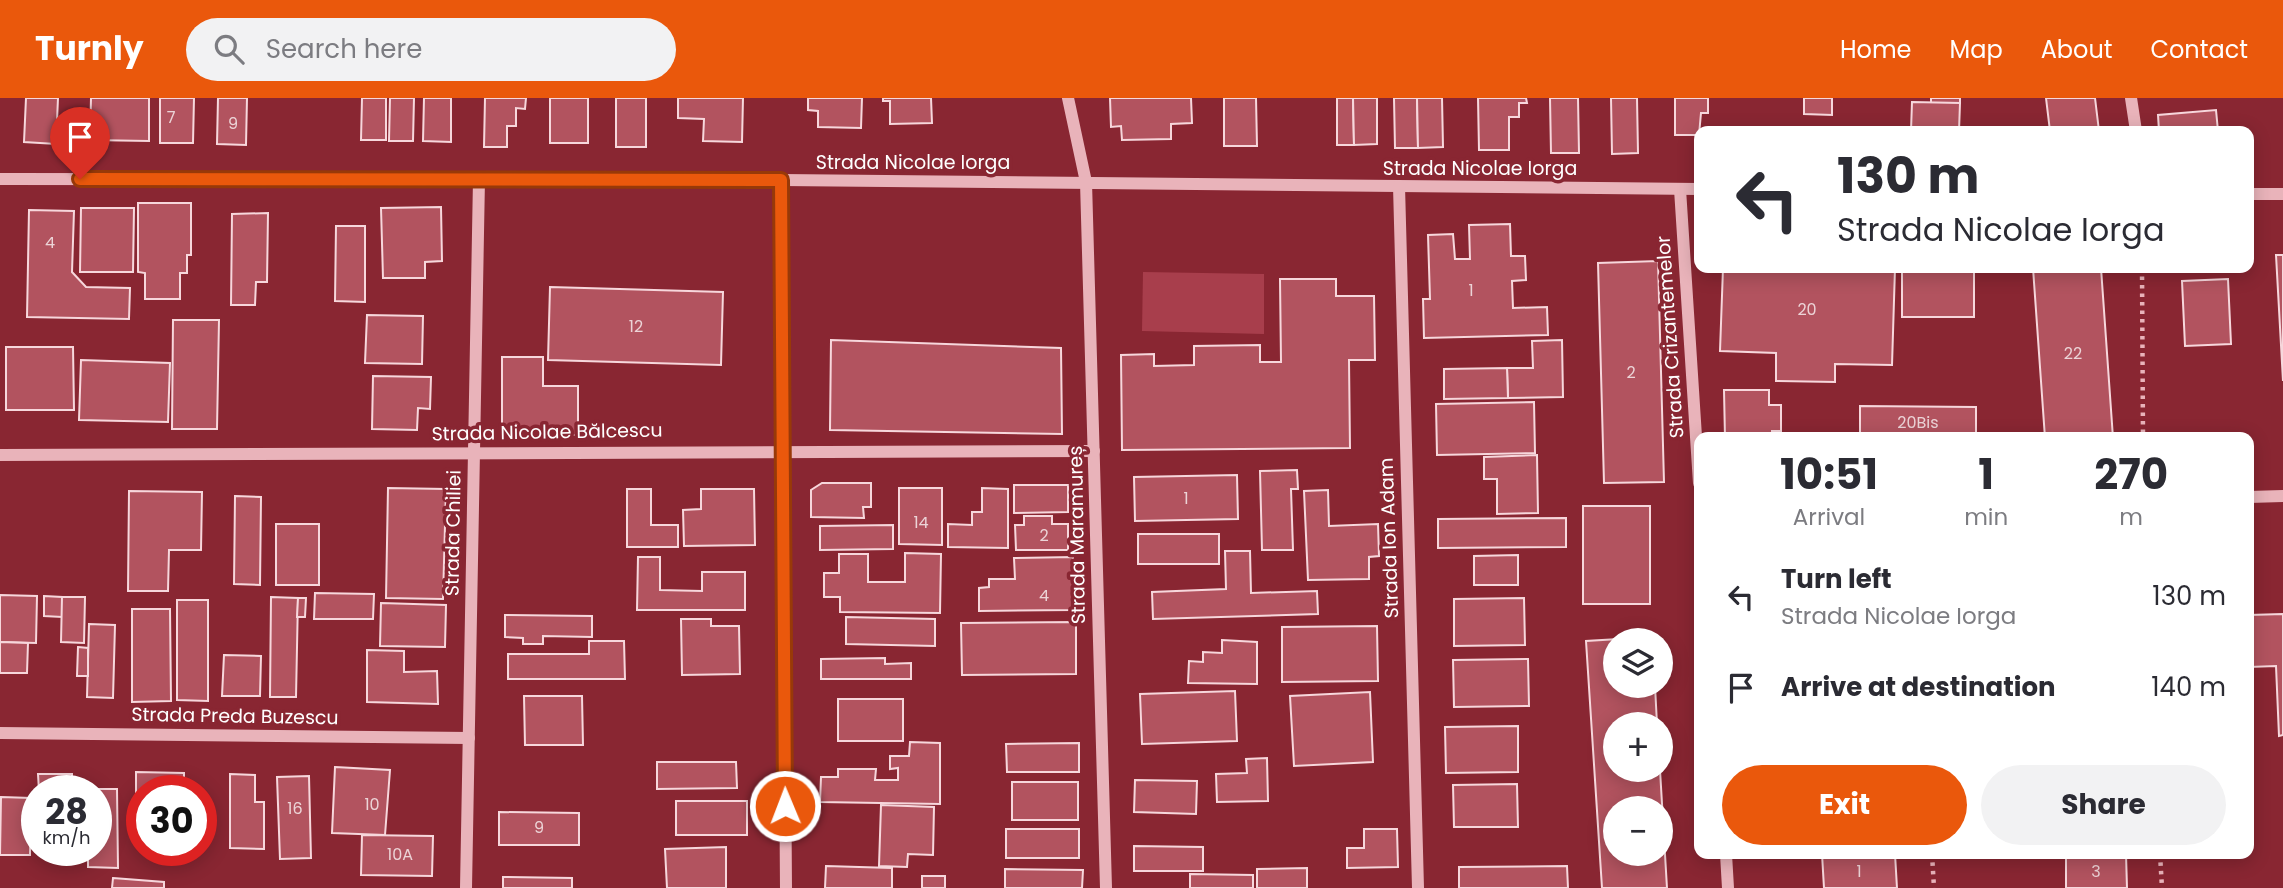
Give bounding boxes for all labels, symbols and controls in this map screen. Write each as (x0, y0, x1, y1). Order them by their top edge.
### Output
search box (186, 18, 676, 81)
text: Turnly (35, 25, 144, 72)
icon: search (210, 30, 248, 68)
text: Search here (266, 31, 422, 67)
text: Home (1840, 33, 1912, 66)
text: Map (1950, 33, 2003, 66)
text: About (2041, 33, 2112, 66)
text: Contact (2150, 33, 2248, 66)
house number: 7 (167, 106, 176, 129)
pin (50, 107, 110, 179)
house number: 9 (228, 112, 238, 135)
icon: arrive (61, 118, 99, 156)
text: 130 m (1837, 142, 1979, 210)
street label: Strada Nicolae Iorga (816, 149, 1010, 176)
icon: left (1722, 154, 1813, 245)
street label: Strada Nicolae Iorga (1383, 155, 1577, 182)
text: Strada Nicolae Iorga (1837, 207, 2165, 252)
house number: 4 (45, 231, 55, 254)
street label: Strada Crizantemelor (1649, 235, 1691, 439)
house number: 1 (1468, 279, 1474, 302)
house number: 20 (1797, 298, 1817, 321)
house number: 12 (629, 315, 643, 338)
house number: 22 (2064, 342, 2082, 365)
house number: 2 (1626, 361, 1636, 384)
house number: 20Bis (1897, 411, 1939, 434)
street label: Strada Nicolae Bălcescu (431, 416, 663, 448)
text: 10:51 (1780, 445, 1878, 504)
text: 1 (1978, 445, 1994, 504)
text: 270 (2094, 445, 2168, 504)
street label: Strada Maramureș (1062, 446, 1092, 624)
street label: Strada Ion Adam (1373, 457, 1405, 619)
street label: Strada Chiliei (438, 470, 468, 596)
house number: 1 (1183, 487, 1189, 510)
text: Arrival (1793, 501, 1865, 533)
text: min (1964, 501, 2008, 533)
text: m (2119, 501, 2143, 533)
house number: 14 (913, 511, 929, 534)
house number: 2 (1039, 524, 1049, 547)
text: Turn left (1781, 561, 1892, 597)
icon: left (1722, 578, 1760, 616)
text: 130 m (2152, 578, 2226, 614)
house number: 4 (1039, 584, 1049, 607)
text: Strada Nicolae Iorga (1781, 600, 2016, 632)
map controls (1603, 628, 1673, 866)
button: layers (1603, 628, 1673, 698)
icon: arrive (1722, 669, 1760, 707)
text: Arrive at destination (1781, 669, 2056, 705)
text: 140 m (2151, 669, 2226, 705)
street label: Strada Preda Buzescu (131, 701, 339, 731)
button: + (1603, 712, 1673, 782)
button: Exit (1722, 765, 1967, 845)
button: Share (1981, 765, 2226, 845)
position arrow (748, 769, 822, 843)
speed limit sign: 30 (126, 775, 217, 866)
text: 28 (45, 787, 88, 836)
house number: 10 (364, 793, 380, 816)
button: − (1603, 796, 1673, 866)
house number: 16 (287, 797, 303, 820)
house number: 9 (534, 816, 544, 839)
text: km/h (43, 825, 90, 850)
house number: 10A (387, 843, 413, 866)
house number: 1 (1856, 860, 1862, 883)
house number: 3 (2091, 860, 2101, 883)

